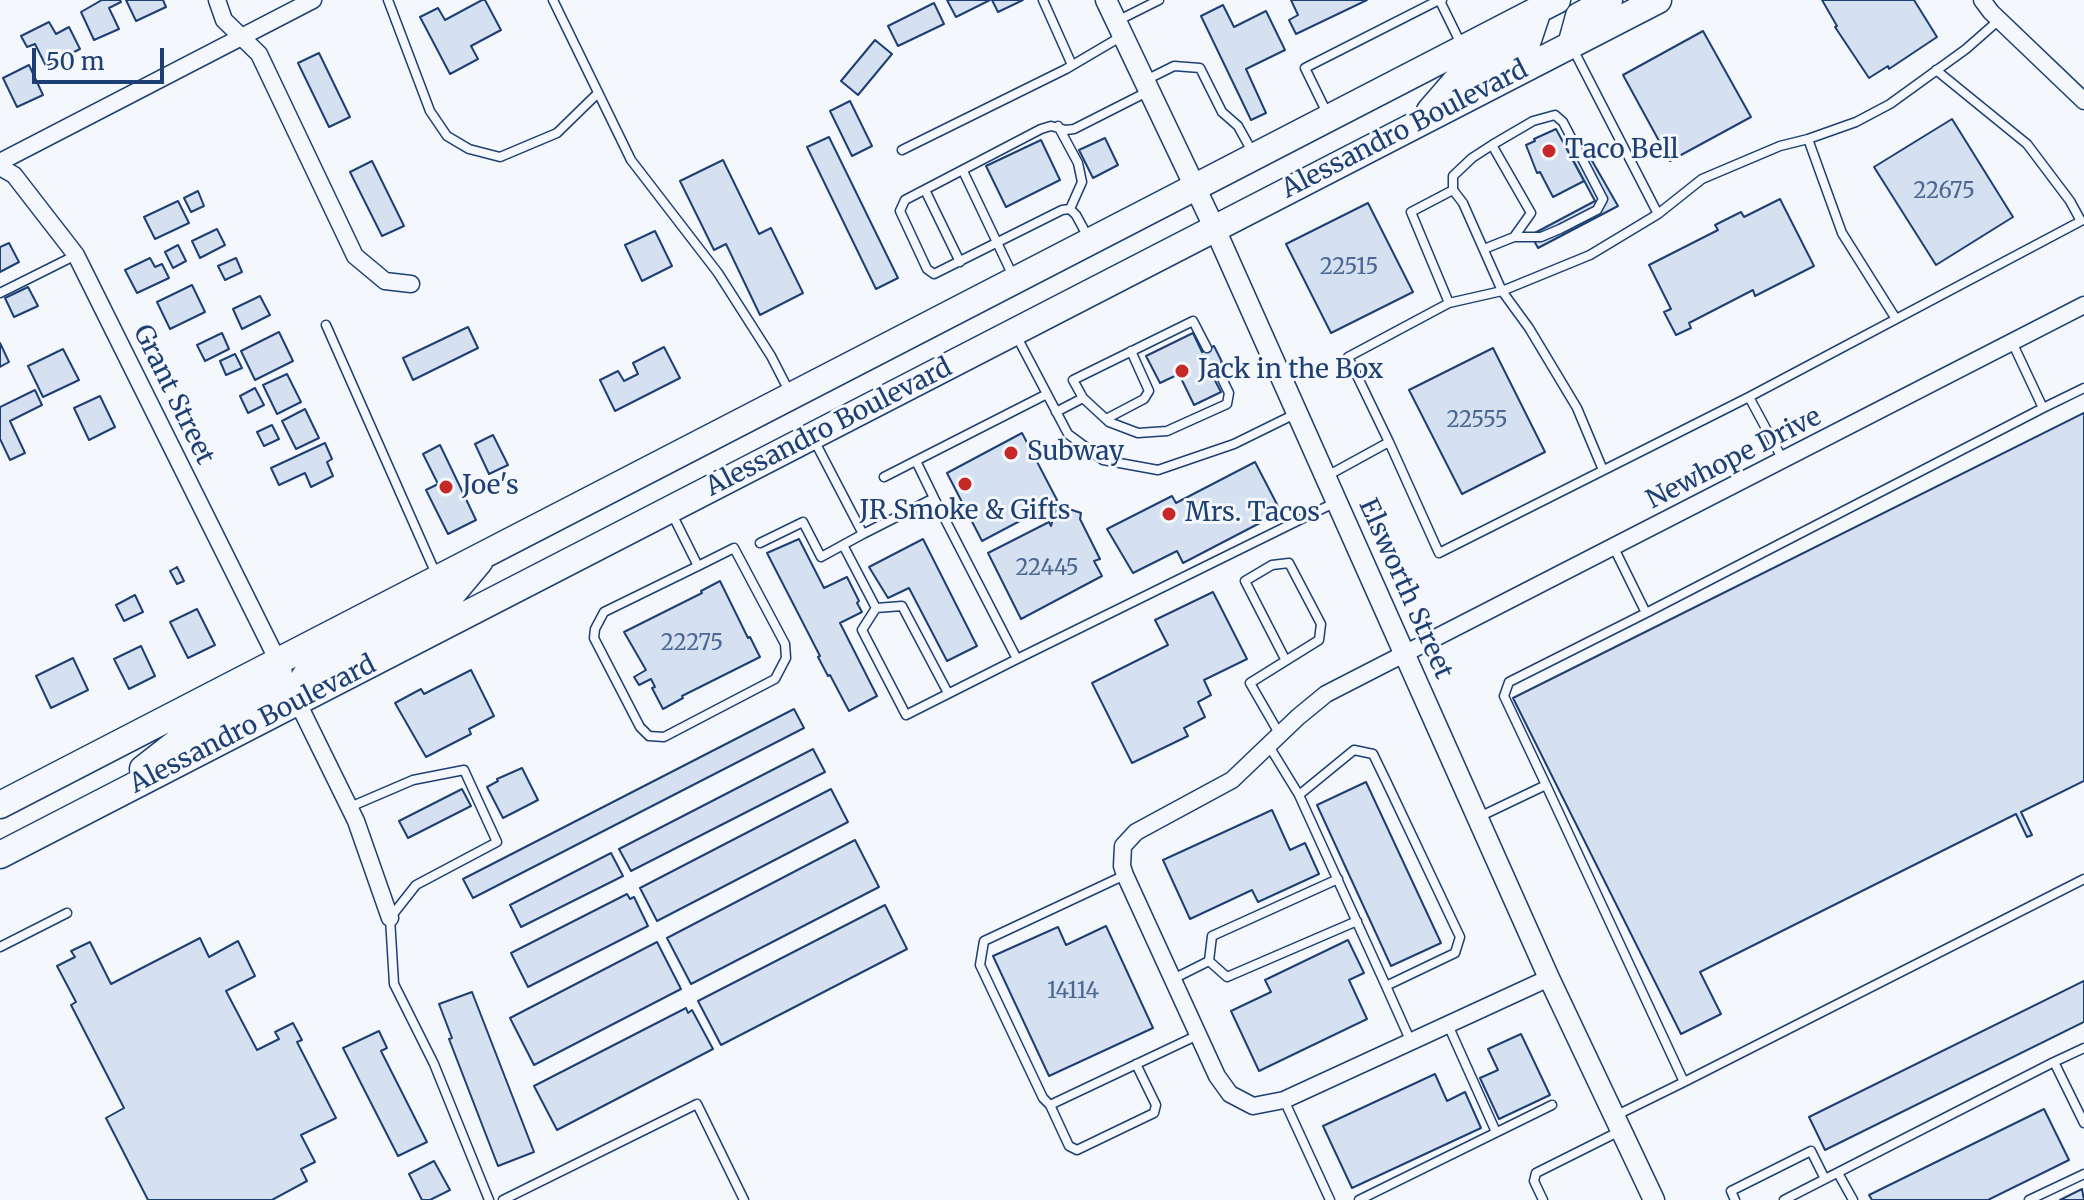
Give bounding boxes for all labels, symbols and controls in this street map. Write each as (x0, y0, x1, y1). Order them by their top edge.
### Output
scale bar (36, 32, 168, 82)
text: 50 m (46, 46, 105, 77)
street label: Alessandro Boulevard (1277, 54, 1533, 206)
place label: Taco Bell (1565, 135, 1679, 167)
marker: Taco Bell (1540, 142, 1558, 160)
house number: 22675 (1913, 179, 1975, 205)
house number: 22515 (1320, 255, 1378, 281)
street label: Grant Street (126, 320, 220, 470)
street label: Alessandro Boulevard (701, 352, 957, 504)
place label: Jack in the Box (1198, 355, 1383, 387)
marker: Jack in the Box (1173, 362, 1191, 380)
street label: Newhope Drive (1642, 402, 1826, 516)
house number: 22555 (1446, 408, 1508, 434)
place label: Subway (1027, 437, 1124, 469)
marker: Subway (1002, 444, 1020, 462)
place label: Joe's (462, 471, 519, 503)
marker: JR Smoke & Gifts (956, 475, 974, 493)
marker: Joe's (437, 478, 455, 496)
street label: Elsworth Street (1351, 494, 1459, 684)
place label: JR Smoke & Gifts (860, 496, 1070, 528)
place label: Mrs. Tacos (1185, 498, 1320, 530)
marker: Mrs. Tacos (1160, 505, 1178, 523)
house number: 22445 (1015, 556, 1079, 582)
house number: 22275 (661, 631, 723, 657)
street label: Alessandro Boulevard (125, 649, 381, 801)
house number: 14114 (1047, 979, 1099, 1005)

